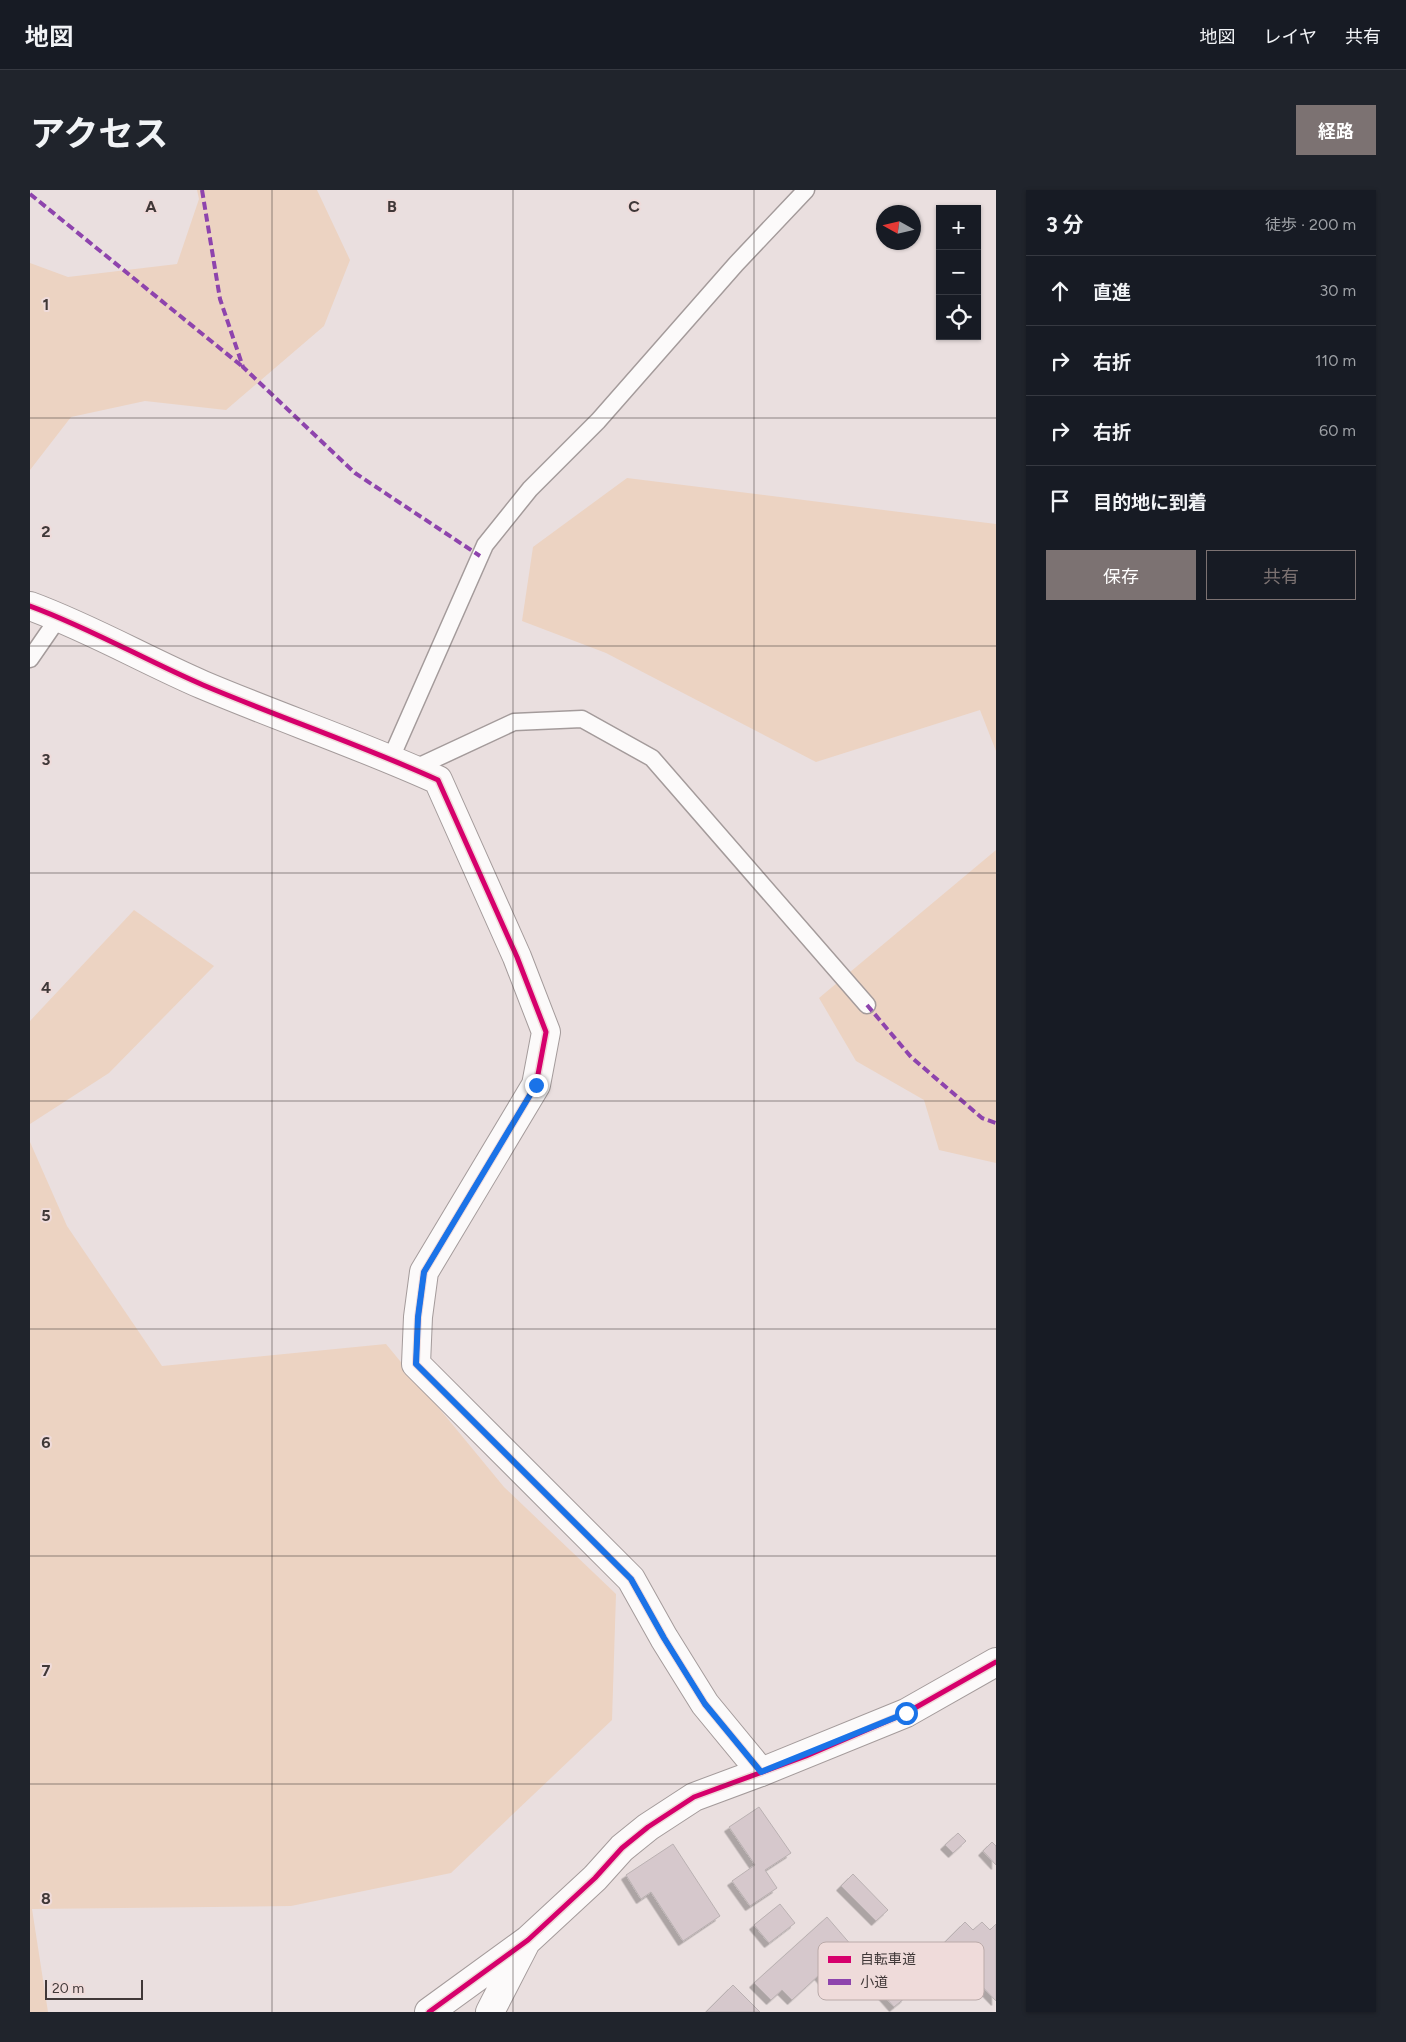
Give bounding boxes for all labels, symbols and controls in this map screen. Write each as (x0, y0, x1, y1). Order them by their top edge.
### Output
text: 地図 (25, 22, 73, 51)
text: 地図 (1200, 26, 1236, 48)
text: レイヤ (1264, 26, 1317, 48)
text: 共有 (1345, 26, 1381, 48)
button: 経路 (1296, 105, 1376, 155)
text: アクセス (30, 113, 168, 155)
text: A (145, 197, 157, 216)
text: B (387, 197, 397, 216)
text: C (628, 197, 640, 216)
north arrow (876, 205, 921, 250)
map controls (936, 205, 981, 340)
button: + (936, 205, 981, 250)
text: 3 分 (1046, 212, 1084, 237)
text: 徒歩 · 200 m (1265, 215, 1356, 234)
button: − (936, 250, 981, 295)
icon: ahead (1046, 277, 1074, 305)
text: 直進 (1093, 281, 1131, 304)
text: 30 m (1319, 281, 1356, 300)
text: 1 (43, 295, 49, 314)
button: locate (936, 295, 981, 340)
icon: right (1046, 347, 1074, 375)
text: 右折 (1093, 351, 1131, 374)
text: 110 m (1315, 351, 1356, 370)
icon: right (1046, 417, 1074, 445)
text: 右折 (1093, 421, 1131, 444)
text: 60 m (1319, 421, 1356, 440)
icon: arrive (1046, 487, 1074, 515)
text: 目的地に到着 (1093, 491, 1207, 514)
text: 2 (41, 522, 51, 541)
button: 保存 (1046, 550, 1196, 600)
button: 共有 (1206, 550, 1356, 600)
text: 3 (42, 750, 51, 769)
text: 4 (41, 978, 51, 997)
route end (525, 1074, 548, 1097)
text: 5 (41, 1206, 51, 1225)
text: 6 (41, 1433, 51, 1452)
text: 7 (42, 1661, 51, 1680)
route start (895, 1702, 918, 1725)
text: 8 (41, 1889, 51, 1908)
legend (818, 1942, 984, 2000)
text: 自転車道 (860, 1951, 916, 1968)
text: 小道 (860, 1974, 888, 1991)
scale bar (45, 1977, 142, 2000)
text: 20 m (52, 1980, 84, 1997)

